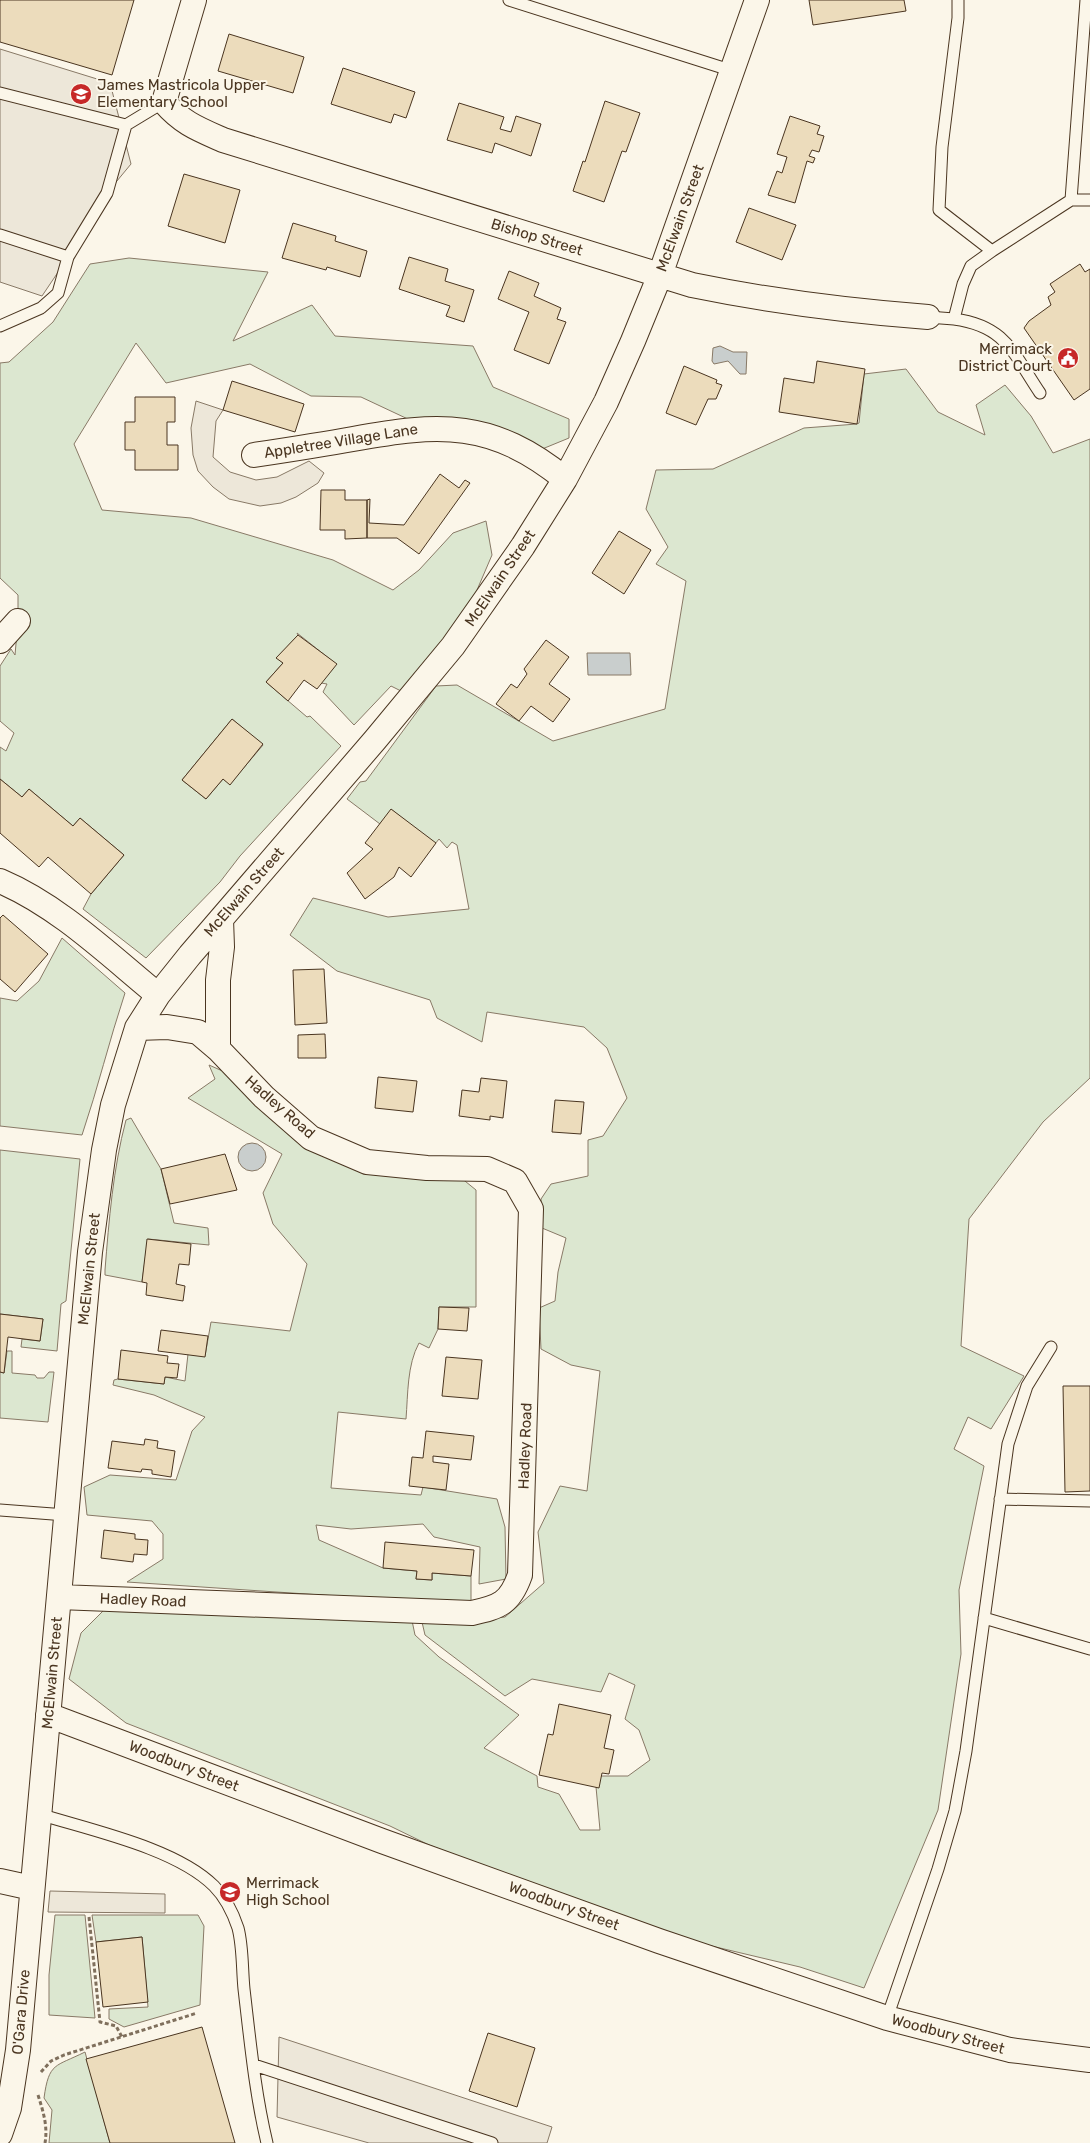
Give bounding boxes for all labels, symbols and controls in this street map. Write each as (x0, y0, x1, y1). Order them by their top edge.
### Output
place label: James Mastricola Upper Elementary School (97, 76, 266, 111)
school or university icon: James Mastricola Upper Elementary School (69, 82, 93, 106)
street label: McElwain Street (652, 162, 708, 274)
street label: Bishop Street (489, 215, 585, 260)
place label: Merrimack District Court (958, 340, 1052, 375)
public building icon: Merrimack District Court (1056, 346, 1080, 370)
street label: Appletree Village Lane (263, 420, 419, 462)
street label: McElwain Street (461, 526, 539, 630)
street label: McElwain Street (200, 843, 288, 940)
street label: Hadley Road (241, 1072, 319, 1142)
street label: McElwain Street (74, 1212, 104, 1326)
street label: Hadley Road (514, 1402, 536, 1490)
street label: Hadley Road (99, 1589, 187, 1611)
street label: McElwain Street (38, 1616, 66, 1730)
street label: Woodbury Street (126, 1737, 242, 1795)
place label: Merrimack High School (246, 1874, 330, 1909)
street label: Woodbury Street (506, 1878, 622, 1934)
school or university icon: Merrimack High School (218, 1880, 242, 1904)
street label: O'Gara Drive (8, 1969, 34, 2055)
street label: Woodbury Street (889, 2010, 1007, 2058)

